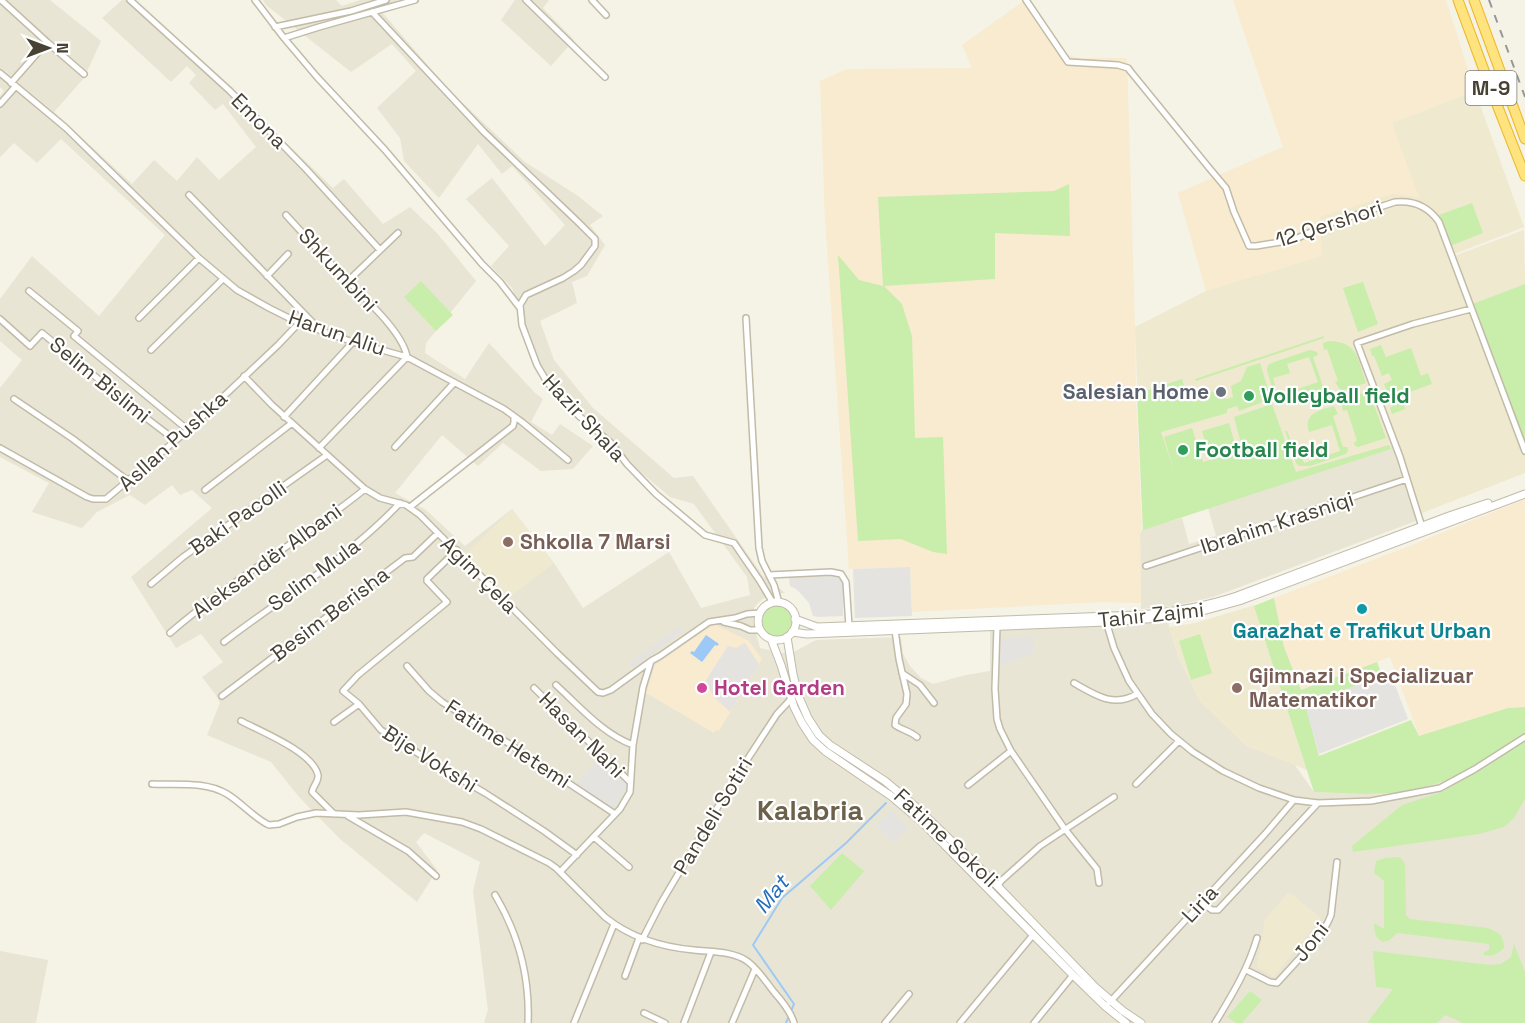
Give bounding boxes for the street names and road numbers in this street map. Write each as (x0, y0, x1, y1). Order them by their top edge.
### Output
road number: M-9 (1466, 71, 1516, 105)
street label: Emona (226, 87, 293, 154)
street label: 12 Qershori (1272, 194, 1386, 254)
street label: Shkumbini (293, 222, 384, 317)
street label: Harun Aliu (285, 303, 389, 362)
street label: Selim Bislimi (44, 331, 156, 429)
street label: Hazir Shala (537, 368, 632, 467)
street label: Asllan Pushka (113, 385, 233, 497)
street label: Baki Pacolli (184, 474, 292, 561)
street label: Ibrahim Krasniqi (1197, 485, 1357, 560)
street label: Aleksandër Albani (186, 497, 347, 624)
street label: Agim Çela (435, 530, 524, 619)
street label: Selim Mula (262, 532, 365, 617)
street label: Besim Berisha (265, 560, 394, 667)
street label: Tahir Zajmi (1097, 596, 1205, 633)
street label: Hasan Nahi (534, 686, 631, 783)
street label: Fatime Hetemi (441, 693, 576, 794)
street label: Bije Vokshi (378, 719, 483, 798)
street label: Pandeli Sotiri (667, 752, 758, 879)
street label: Fatime Sokoli (888, 782, 1004, 893)
street label: Liria (1176, 879, 1224, 928)
street label: Joni (1287, 916, 1334, 967)

